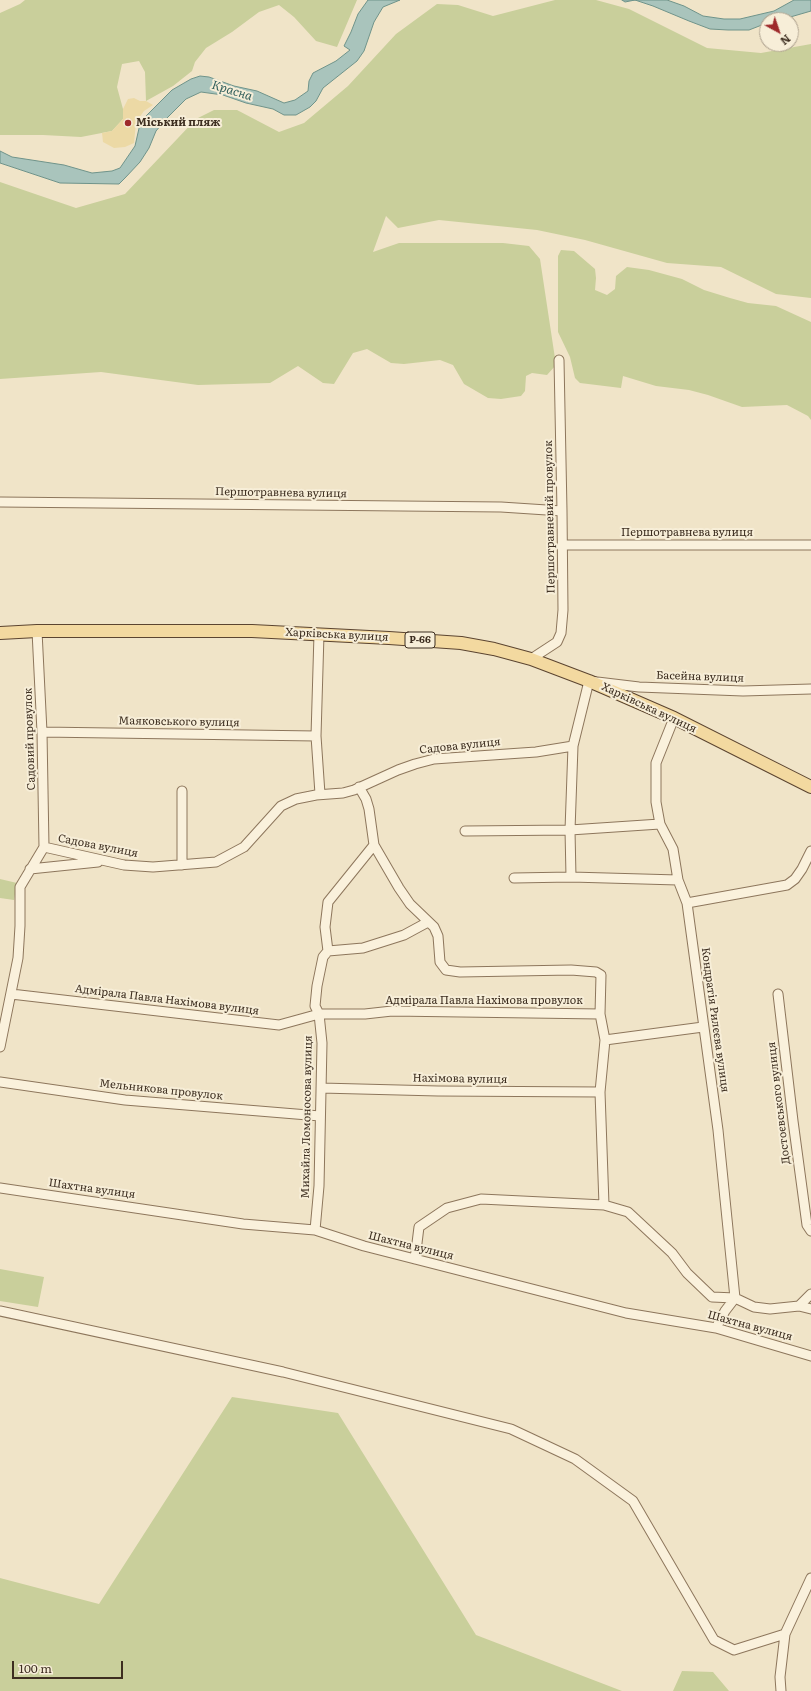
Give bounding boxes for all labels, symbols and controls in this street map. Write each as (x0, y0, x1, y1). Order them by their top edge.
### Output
north arrow (759, 12, 799, 52)
text: N (777, 31, 795, 50)
water label: Красна (210, 78, 254, 104)
place label: Міський пляж (136, 116, 221, 130)
marker: Міський пляж (123, 118, 133, 128)
street label: Першотравневий провулок (542, 440, 558, 594)
street label: Першотравнева вулиця (215, 485, 347, 501)
street label: Першотравнева вулиця (621, 526, 753, 540)
street label: Харківська вулиця (285, 626, 389, 644)
road number: Р-66 (405, 632, 435, 648)
street label: Басейна вулиця (656, 669, 744, 685)
street label: Харківська вулиця (599, 680, 699, 736)
street label: Садовий провулок (22, 688, 38, 790)
street label: Маяковського вулиця (118, 714, 240, 730)
street label: Садова вулиця (419, 735, 501, 757)
street label: Садова вулиця (57, 832, 139, 860)
street label: Кондратія Рилєєва вулиця (698, 947, 732, 1093)
street label: Адмірала Павла Нахімова вулиця (74, 982, 260, 1018)
street label: Адмірала Павла Нахімова провулок (385, 994, 583, 1008)
street label: Михайла Ломоносова вулиця (299, 1035, 315, 1199)
street label: Достоєвського вулиця (765, 1041, 793, 1165)
street label: Нахімова вулиця (413, 1072, 507, 1086)
street label: Мельникова провулок (99, 1077, 223, 1103)
street label: Шахтна вулиця (48, 1176, 136, 1202)
street label: Шахтна вулиця (367, 1229, 455, 1263)
street label: Шахтна вулиця (706, 1308, 794, 1344)
scale bar (14, 1653, 125, 1679)
text: 100 m (19, 1659, 52, 1677)

